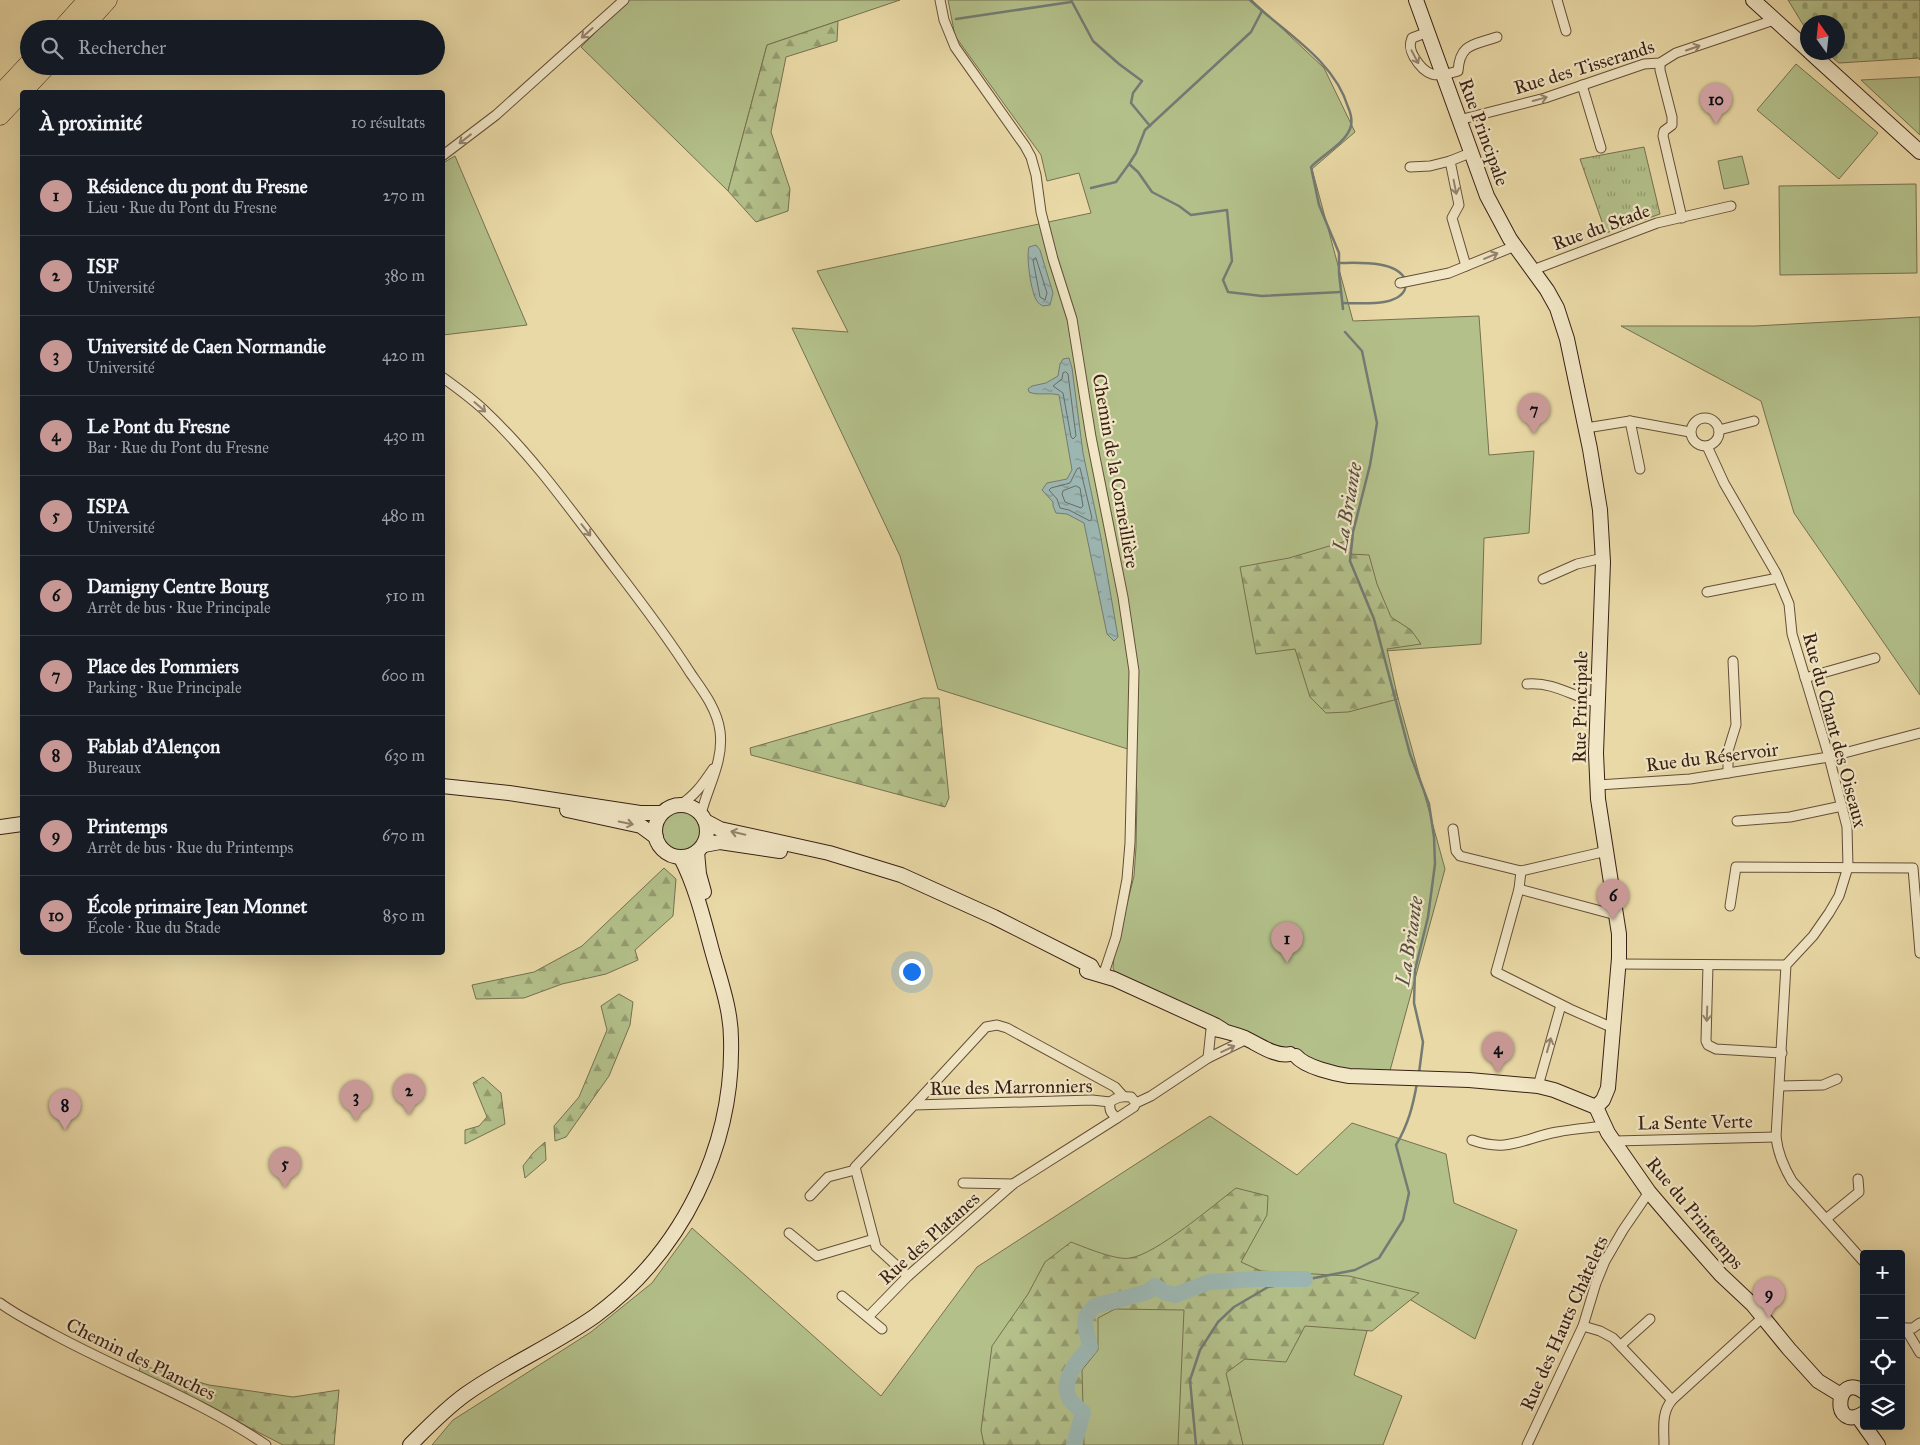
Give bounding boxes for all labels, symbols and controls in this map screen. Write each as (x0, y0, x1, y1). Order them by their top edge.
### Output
north arrow (1800, 15, 1845, 60)
search box (20, 20, 445, 75)
one-way arrow (581, 27, 594, 38)
icon: search (38, 34, 66, 62)
street label: Rue des Tisserands (1511, 35, 1657, 99)
text: Rechercher (78, 36, 166, 59)
one-way arrow (1685, 42, 1701, 52)
one-way arrow (1410, 50, 1420, 65)
street label: Rue Principale (1454, 75, 1514, 189)
pin: 10 (1700, 83, 1732, 124)
one-way arrow (1532, 93, 1548, 103)
text: À proximité (40, 110, 142, 136)
text: 10 résultats (351, 113, 425, 132)
one-way arrow (458, 134, 472, 144)
text: Résidence du pont du Fresne (87, 175, 308, 198)
one-way arrow (1451, 179, 1461, 195)
text: 1 (53, 186, 59, 205)
text: 270 m (383, 186, 425, 205)
text: Lieu · Rue du Pont du Fresne (87, 198, 277, 217)
street label: Rue du Stade (1549, 199, 1653, 255)
one-way arrow (1483, 251, 1498, 260)
text: ISF (87, 255, 119, 278)
text: 2 (52, 266, 60, 285)
text: 380 m (384, 266, 425, 285)
text: Université (87, 278, 155, 297)
text: Université de Caen Normandie (87, 335, 326, 358)
text: 3 (53, 346, 59, 365)
text: 420 m (382, 346, 425, 365)
text: Université (87, 358, 155, 377)
street label: Chemin de la Corneillière (1088, 372, 1144, 570)
pin: 7 (1518, 393, 1550, 434)
one-way arrow (474, 402, 487, 413)
text: Le Pont du Fresne (87, 415, 230, 438)
text: 4 (52, 426, 60, 445)
text: 430 m (383, 426, 425, 445)
text: Bar · Rue du Pont du Fresne (87, 438, 269, 457)
water label: La Briante (1327, 460, 1367, 554)
text: ISPA (87, 495, 129, 518)
text: 5 (52, 506, 60, 525)
text: 480 m (381, 506, 425, 525)
text: Université (87, 518, 155, 537)
one-way arrow (580, 524, 591, 537)
text: Damigny Centre Bourg (87, 575, 268, 598)
text: 6 (52, 586, 60, 605)
text: 510 m (385, 586, 425, 605)
text: Arrêt de bus · Rue Principale (87, 598, 271, 617)
street label: Rue du Chant des Oiseaux (1798, 630, 1872, 831)
street label: Rue Principale (1568, 650, 1592, 763)
text: Place des Pommiers (87, 655, 239, 678)
text: 7 (52, 666, 60, 685)
text: 600 m (381, 666, 425, 685)
text: Parking · Rue Principale (87, 678, 242, 697)
text: Fablab d'Alençon (87, 735, 220, 758)
street label: Rue du Réservoir (1644, 737, 1781, 777)
text: 8 (52, 746, 60, 765)
text: 630 m (384, 746, 425, 765)
text: Bureaux (87, 758, 141, 777)
text: Printemps (87, 815, 167, 838)
one-way arrow (618, 819, 634, 828)
text: 9 (52, 826, 60, 845)
text: 670 m (382, 826, 425, 845)
one-way arrow (730, 828, 746, 837)
text: Arrêt de bus · Rue du Printemps (87, 838, 293, 857)
pin: 6 (1597, 879, 1629, 920)
water label: La Briante (1390, 894, 1428, 988)
text: École primaire Jean Monnet (87, 895, 307, 918)
text: 10 (48, 906, 64, 925)
text: 850 m (383, 906, 425, 925)
text: École · Rue du Stade (87, 918, 221, 937)
pin: 1 (1271, 922, 1303, 963)
your location (899, 959, 925, 985)
one-way arrow (1702, 1006, 1712, 1022)
pin: 4 (1482, 1032, 1514, 1073)
one-way arrow (1545, 1038, 1555, 1054)
one-way arrow (1220, 1044, 1235, 1053)
pin: 2 (393, 1074, 425, 1115)
street label: Rue des Marronniers (929, 1074, 1093, 1100)
pin: 3 (340, 1080, 372, 1121)
pin: 8 (49, 1089, 81, 1130)
street label: La Sente Verte (1637, 1109, 1753, 1135)
pin: 5 (269, 1147, 301, 1188)
street label: Rue du Printemps (1641, 1152, 1749, 1274)
street label: Rue des Platanes (874, 1187, 984, 1289)
street label: Rue des Hauts Châtelets (1515, 1232, 1613, 1414)
map controls (1860, 1250, 1905, 1430)
button: + (1860, 1250, 1905, 1295)
pin: 9 (1753, 1277, 1785, 1318)
button: − (1860, 1295, 1905, 1340)
street label: Chemin des Planches (63, 1313, 219, 1405)
button: locate (1860, 1340, 1905, 1385)
button: layers (1860, 1385, 1905, 1430)

